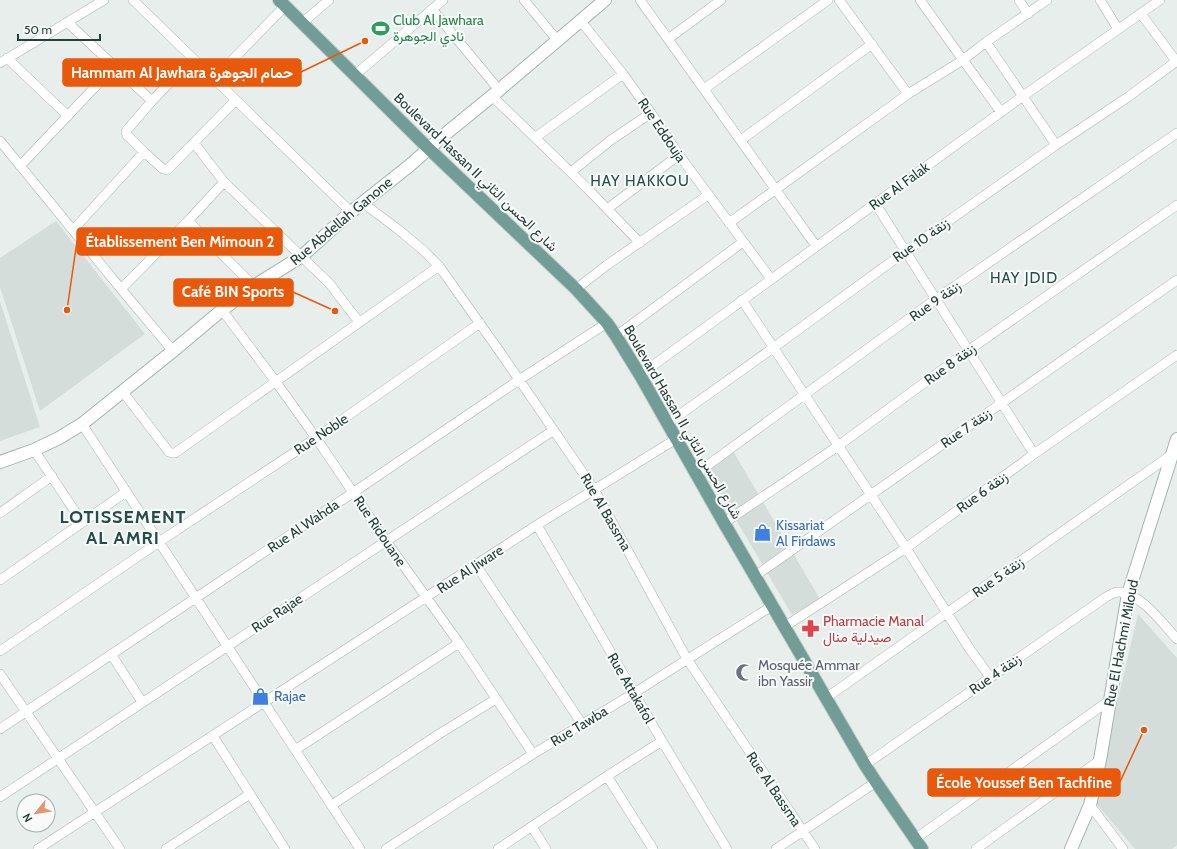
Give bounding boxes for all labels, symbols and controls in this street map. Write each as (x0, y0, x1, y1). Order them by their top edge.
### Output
place label: Club Al Jawhara نادي الجوهرة (393, 11, 484, 48)
scale bar (18, 16, 100, 42)
sports icon: Club Al Jawhara نادي الجوهرة (370, 18, 390, 38)
text: 50 m (24, 22, 52, 37)
callout: Hammam Al Jawhara حمام الجوهرة (63, 59, 301, 86)
text: Hammam Al Jawhara حمام الجوهرة (71, 64, 293, 83)
street label: Boulevard Hassan II شارع الحسن الثاني (388, 89, 562, 257)
street label: Rue Eddouja (634, 94, 690, 166)
street label: Rue Al Falak (865, 158, 933, 214)
district label: HAY HAKKOU (590, 172, 690, 190)
street label: Rue Abdellah Ganone (286, 173, 396, 269)
street label: Rue 10 زنقة (889, 214, 953, 266)
callout: Établissement Ben Mimoun 2 (77, 228, 282, 255)
text: Établissement Ben Mimoun 2 (85, 232, 275, 251)
district label: HAY JDID (990, 269, 1058, 287)
street label: Rue 9 زنقة (906, 277, 965, 325)
callout: Café BIN Sports (174, 279, 293, 306)
text: Café BIN Sports (182, 283, 284, 301)
street label: Boulevard Hassan II شارع الحسن الثاني (617, 322, 746, 524)
street label: Rue 8 زنقة (921, 339, 980, 389)
street label: Rue 7 زنقة (937, 404, 995, 452)
street label: Rue Noble (290, 409, 352, 459)
street label: Rue 6 زنقة (953, 467, 1011, 517)
street label: Rue Al Bassma (577, 470, 636, 554)
street label: Rue Ridouane (350, 492, 410, 570)
street label: Rue Al Wahda (264, 495, 342, 556)
district label: LOTISSEMENT AL AMRI (59, 506, 187, 549)
place label: Kissariat Al Firdaws (776, 516, 836, 550)
shop icon: Kissariat Al Firdaws (753, 523, 773, 543)
street label: Rue Al Jiware (433, 541, 507, 597)
street label: Rue 5 زنقة (969, 553, 1027, 601)
street label: Rue El Hachmi Miloud (1100, 578, 1142, 708)
street label: Rue Rajae (248, 589, 306, 637)
place label: Pharmacie Manal صيدلية منال (823, 612, 925, 647)
pharmacy icon: Pharmacie Manal صيدلية منال (800, 619, 820, 639)
street label: Rue Attakafol (604, 649, 659, 727)
street label: Rue 4 زنقة (966, 650, 1025, 698)
place label: Mosquée Ammar ibn Yassir (758, 656, 860, 690)
mosque icon: Mosquée Ammar ibn Yassir (735, 663, 755, 683)
shop icon: Rajae (251, 686, 271, 706)
place label: Rajae (274, 687, 306, 705)
street label: Rue Tawba (547, 702, 611, 750)
street label: Rue Al Bassma (742, 748, 806, 830)
callout: École Youssef Ben Tachfine (928, 769, 1120, 796)
text: École Youssef Ben Tachfine (936, 773, 1112, 792)
north arrow (16, 793, 56, 833)
text: N (19, 811, 35, 825)

